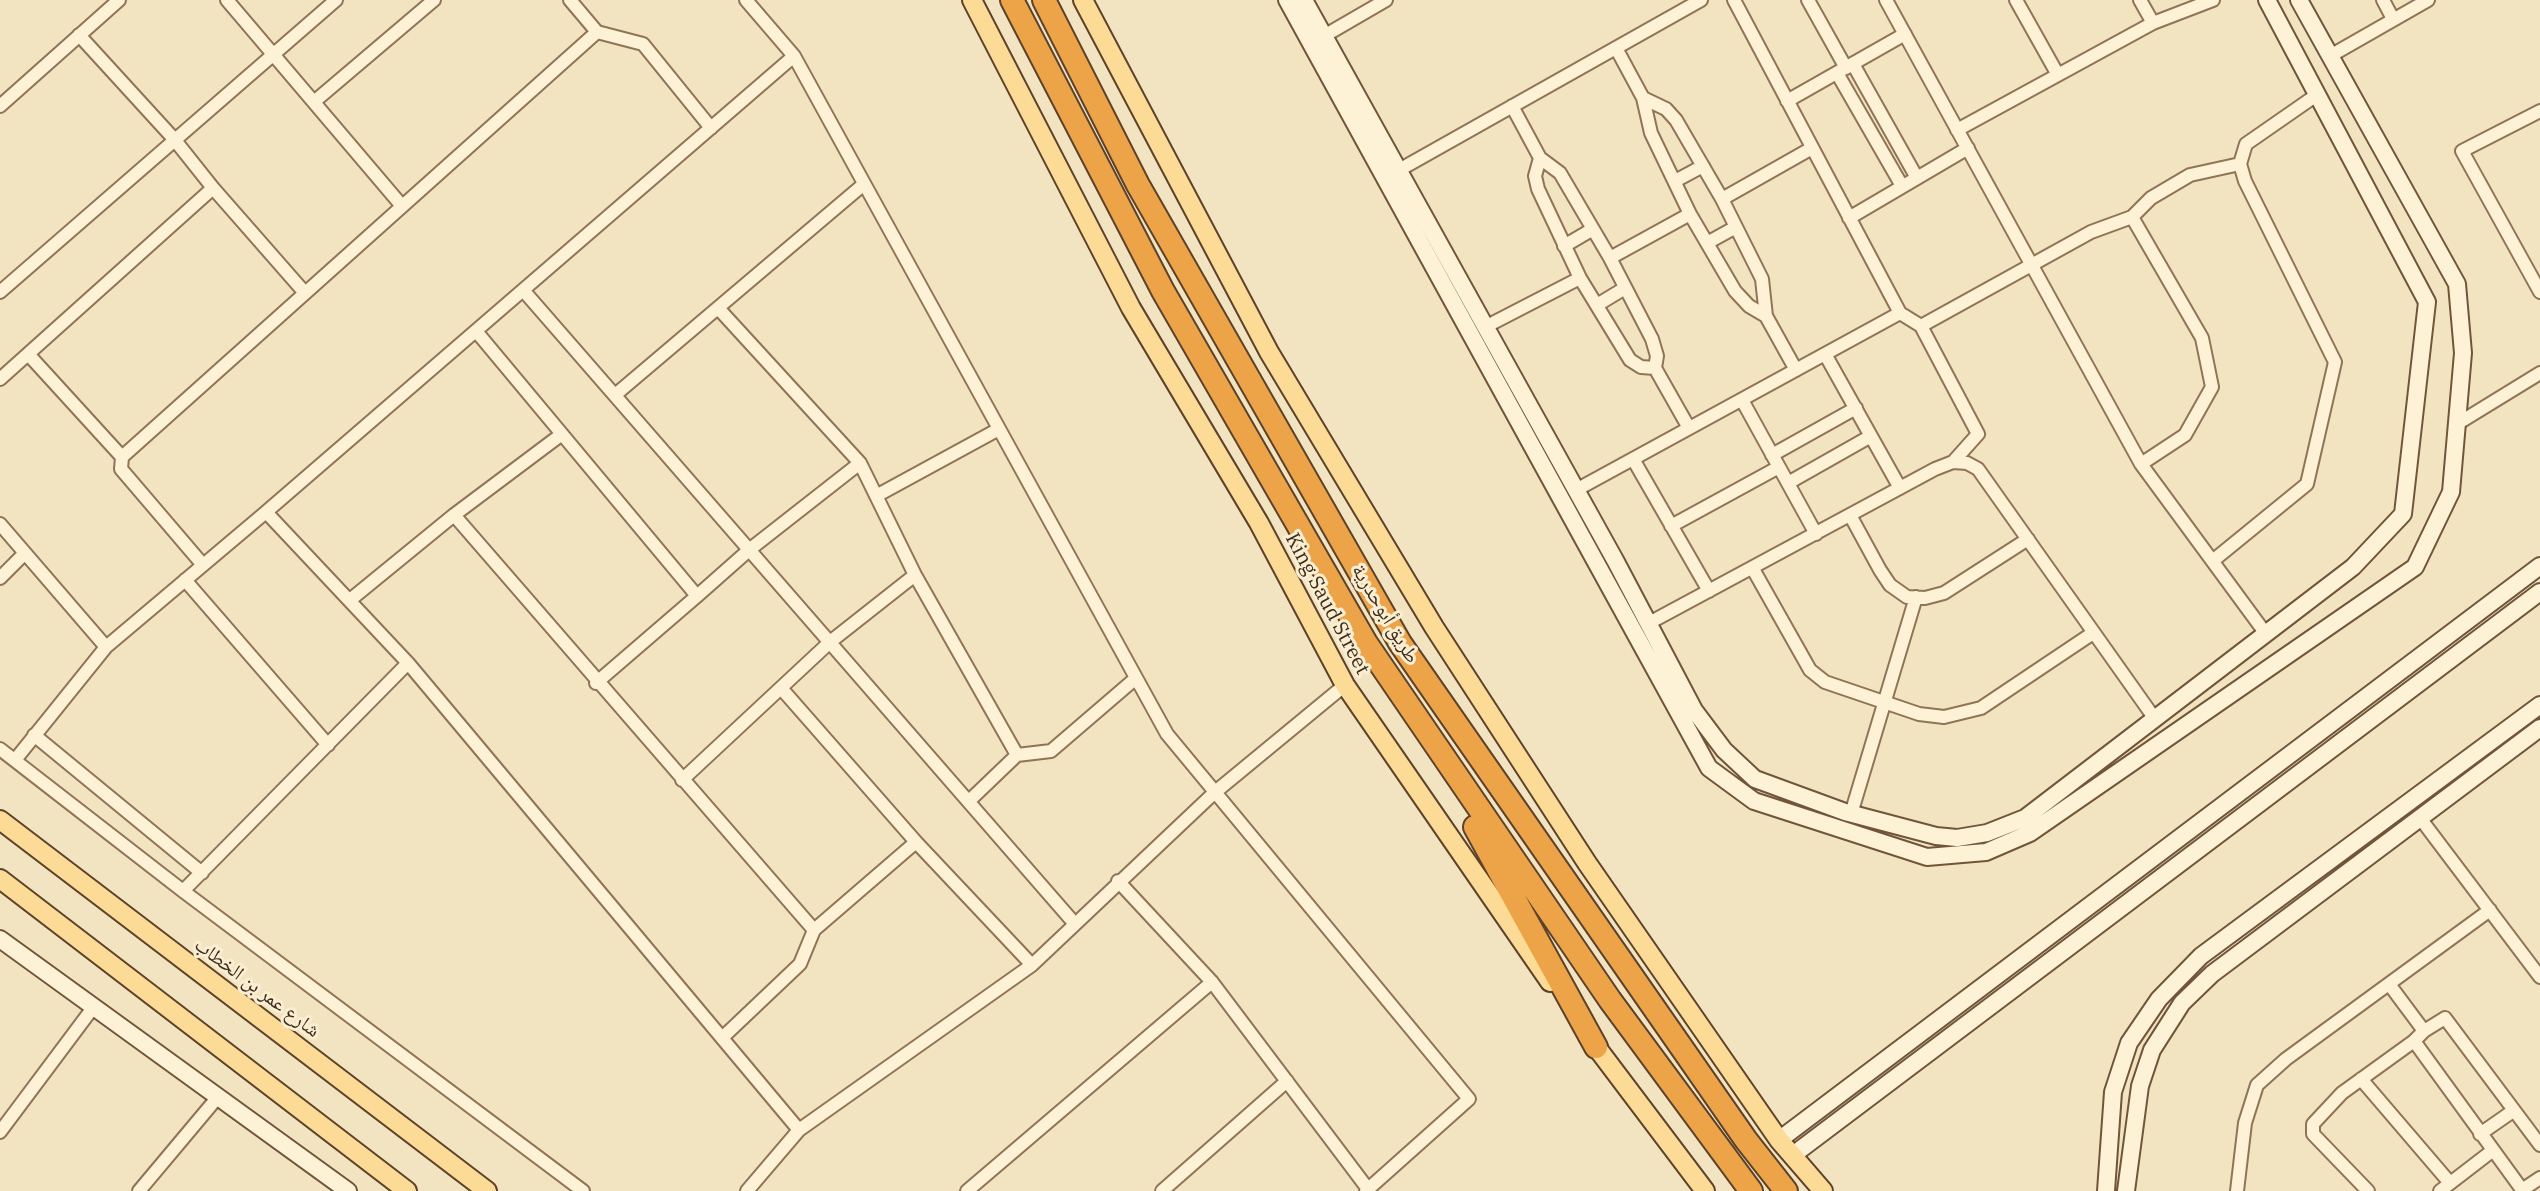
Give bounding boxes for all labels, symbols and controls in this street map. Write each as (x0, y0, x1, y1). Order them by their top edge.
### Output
street label: King Saud Street (1280, 529, 1374, 679)
street label: طريق أبوحدرية (1346, 560, 1424, 668)
street label: شارع عمر بن الخطاب (189, 933, 325, 1043)

